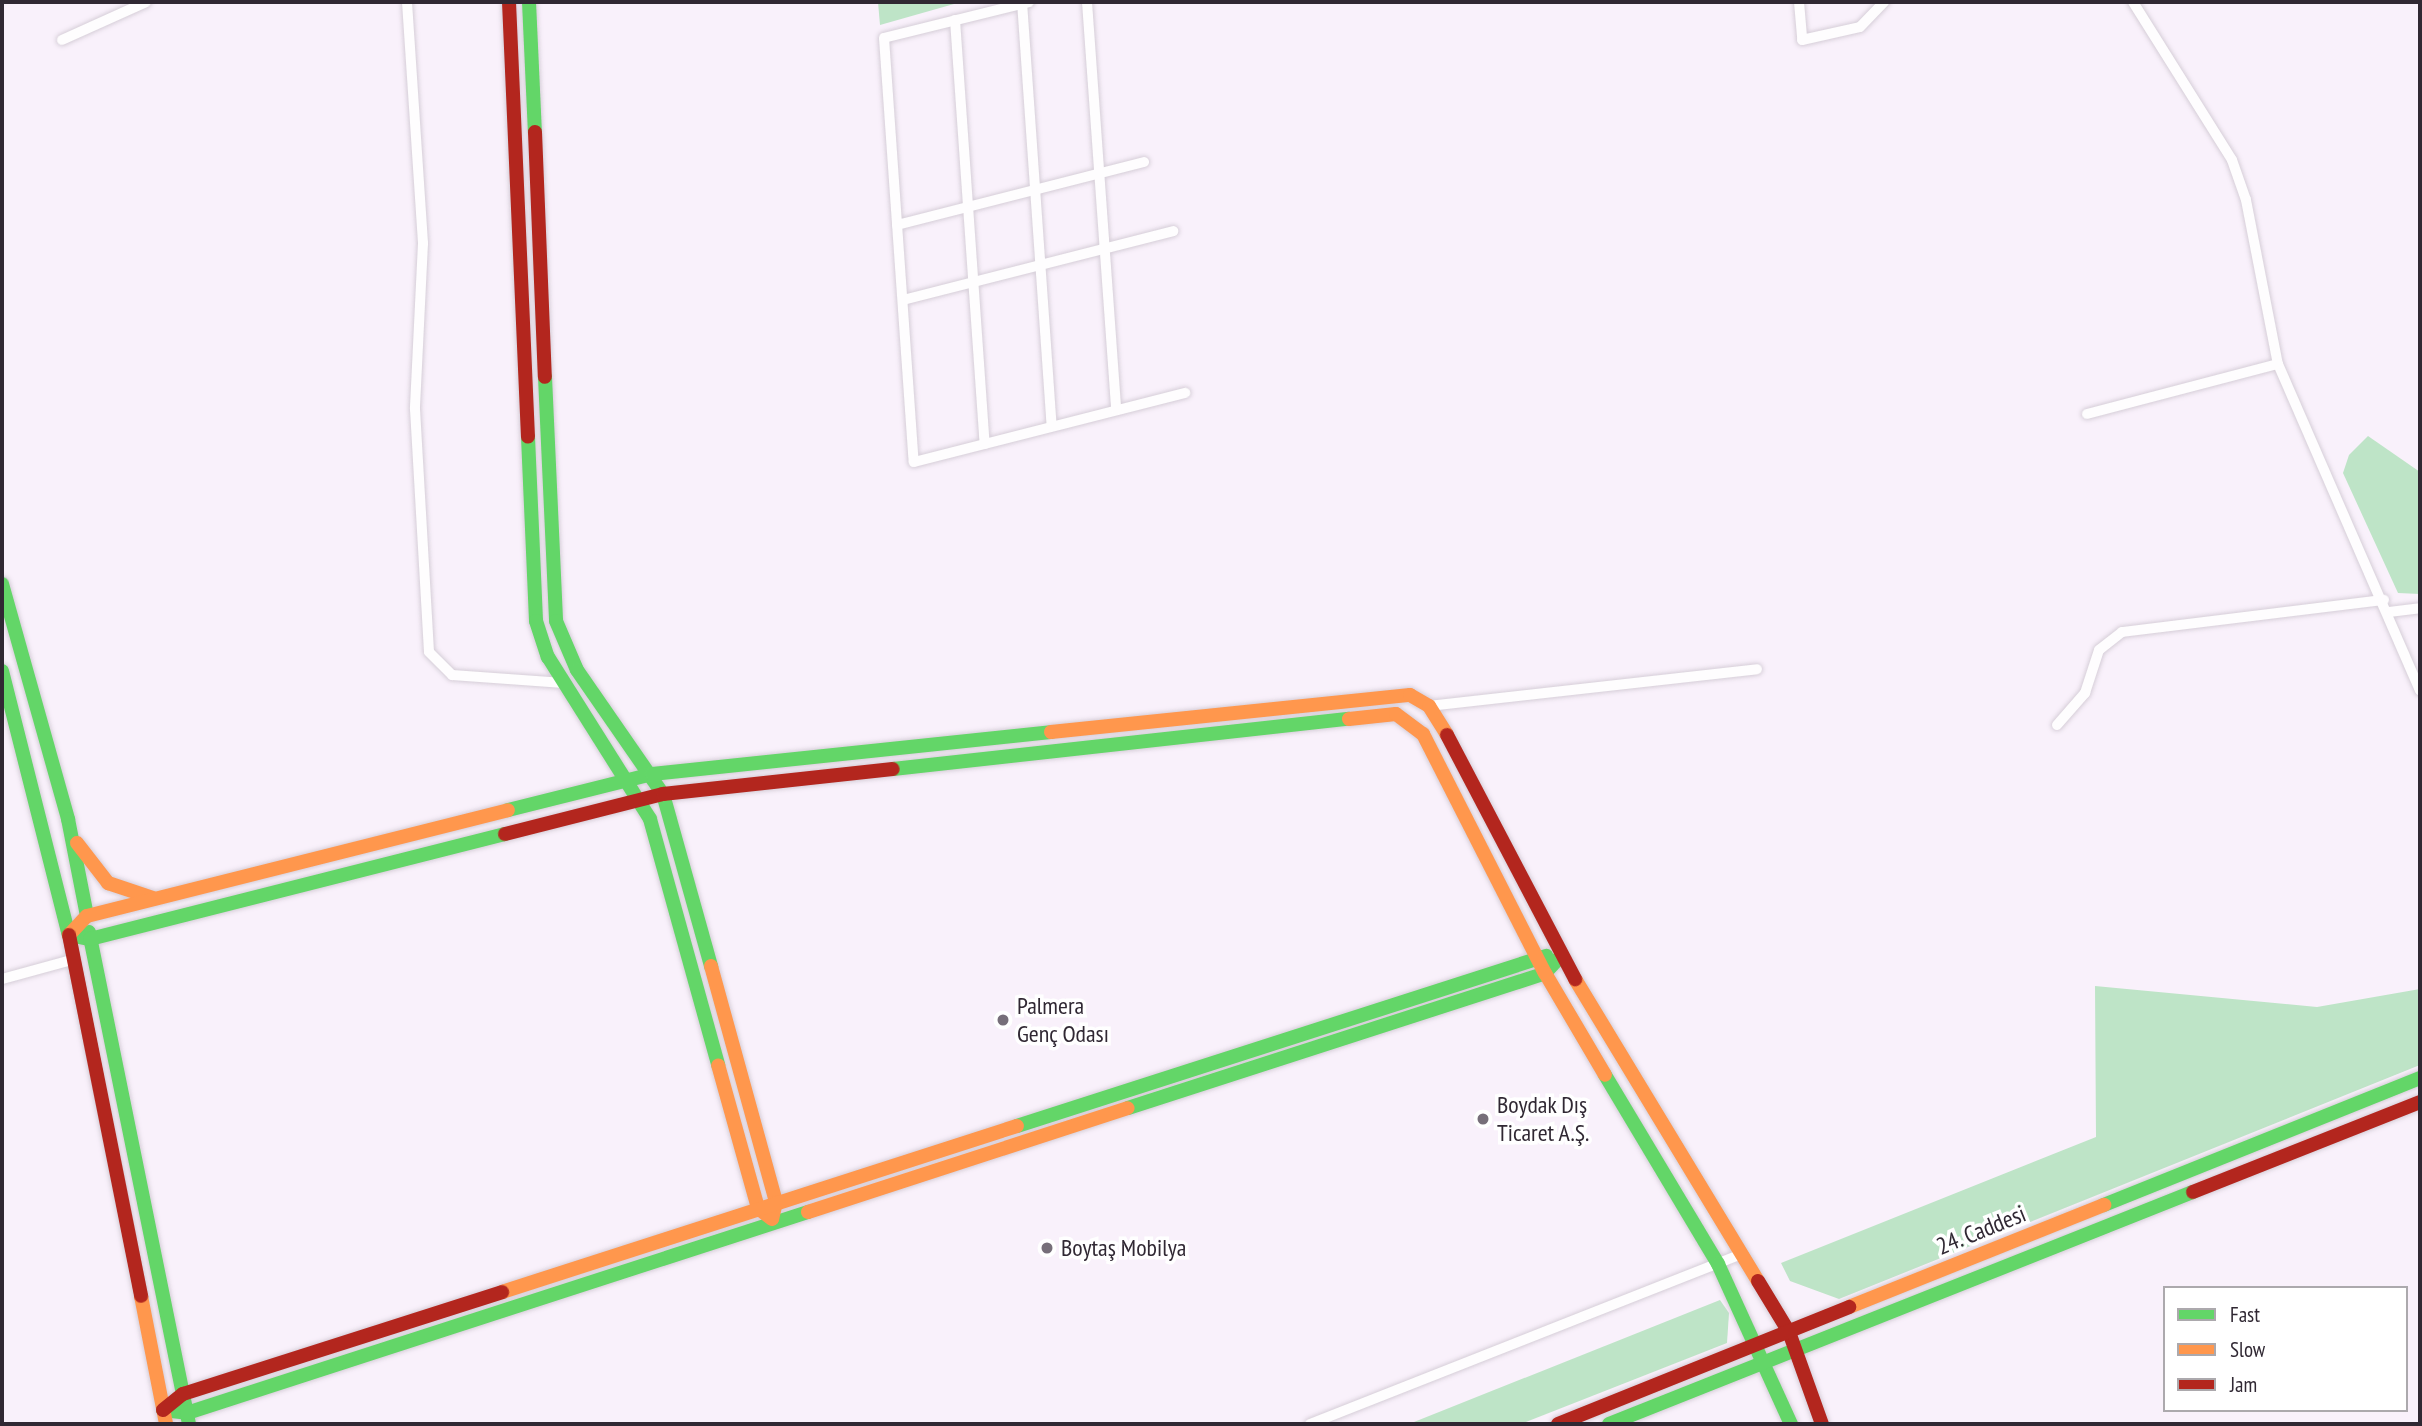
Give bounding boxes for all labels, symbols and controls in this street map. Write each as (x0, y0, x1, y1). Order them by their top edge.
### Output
place label: Palmera Genç Odası (1017, 992, 1109, 1048)
marker: Palmera Genç Odası (995, 1012, 1011, 1028)
place label: Boydak Dış Ticaret A.Ş. (1497, 1091, 1590, 1147)
marker: Boydak Dış Ticaret A.Ş. (1475, 1111, 1491, 1127)
street label: 24. Caddesi (1931, 1199, 2031, 1261)
place label: Boytaş Mobilya (1061, 1234, 1186, 1262)
marker: Boytaş Mobilya (1039, 1240, 1055, 1256)
legend (2163, 1286, 2408, 1412)
text: Fast (2230, 1301, 2260, 1328)
text: Slow (2230, 1336, 2265, 1363)
text: Jam (2230, 1371, 2257, 1398)

